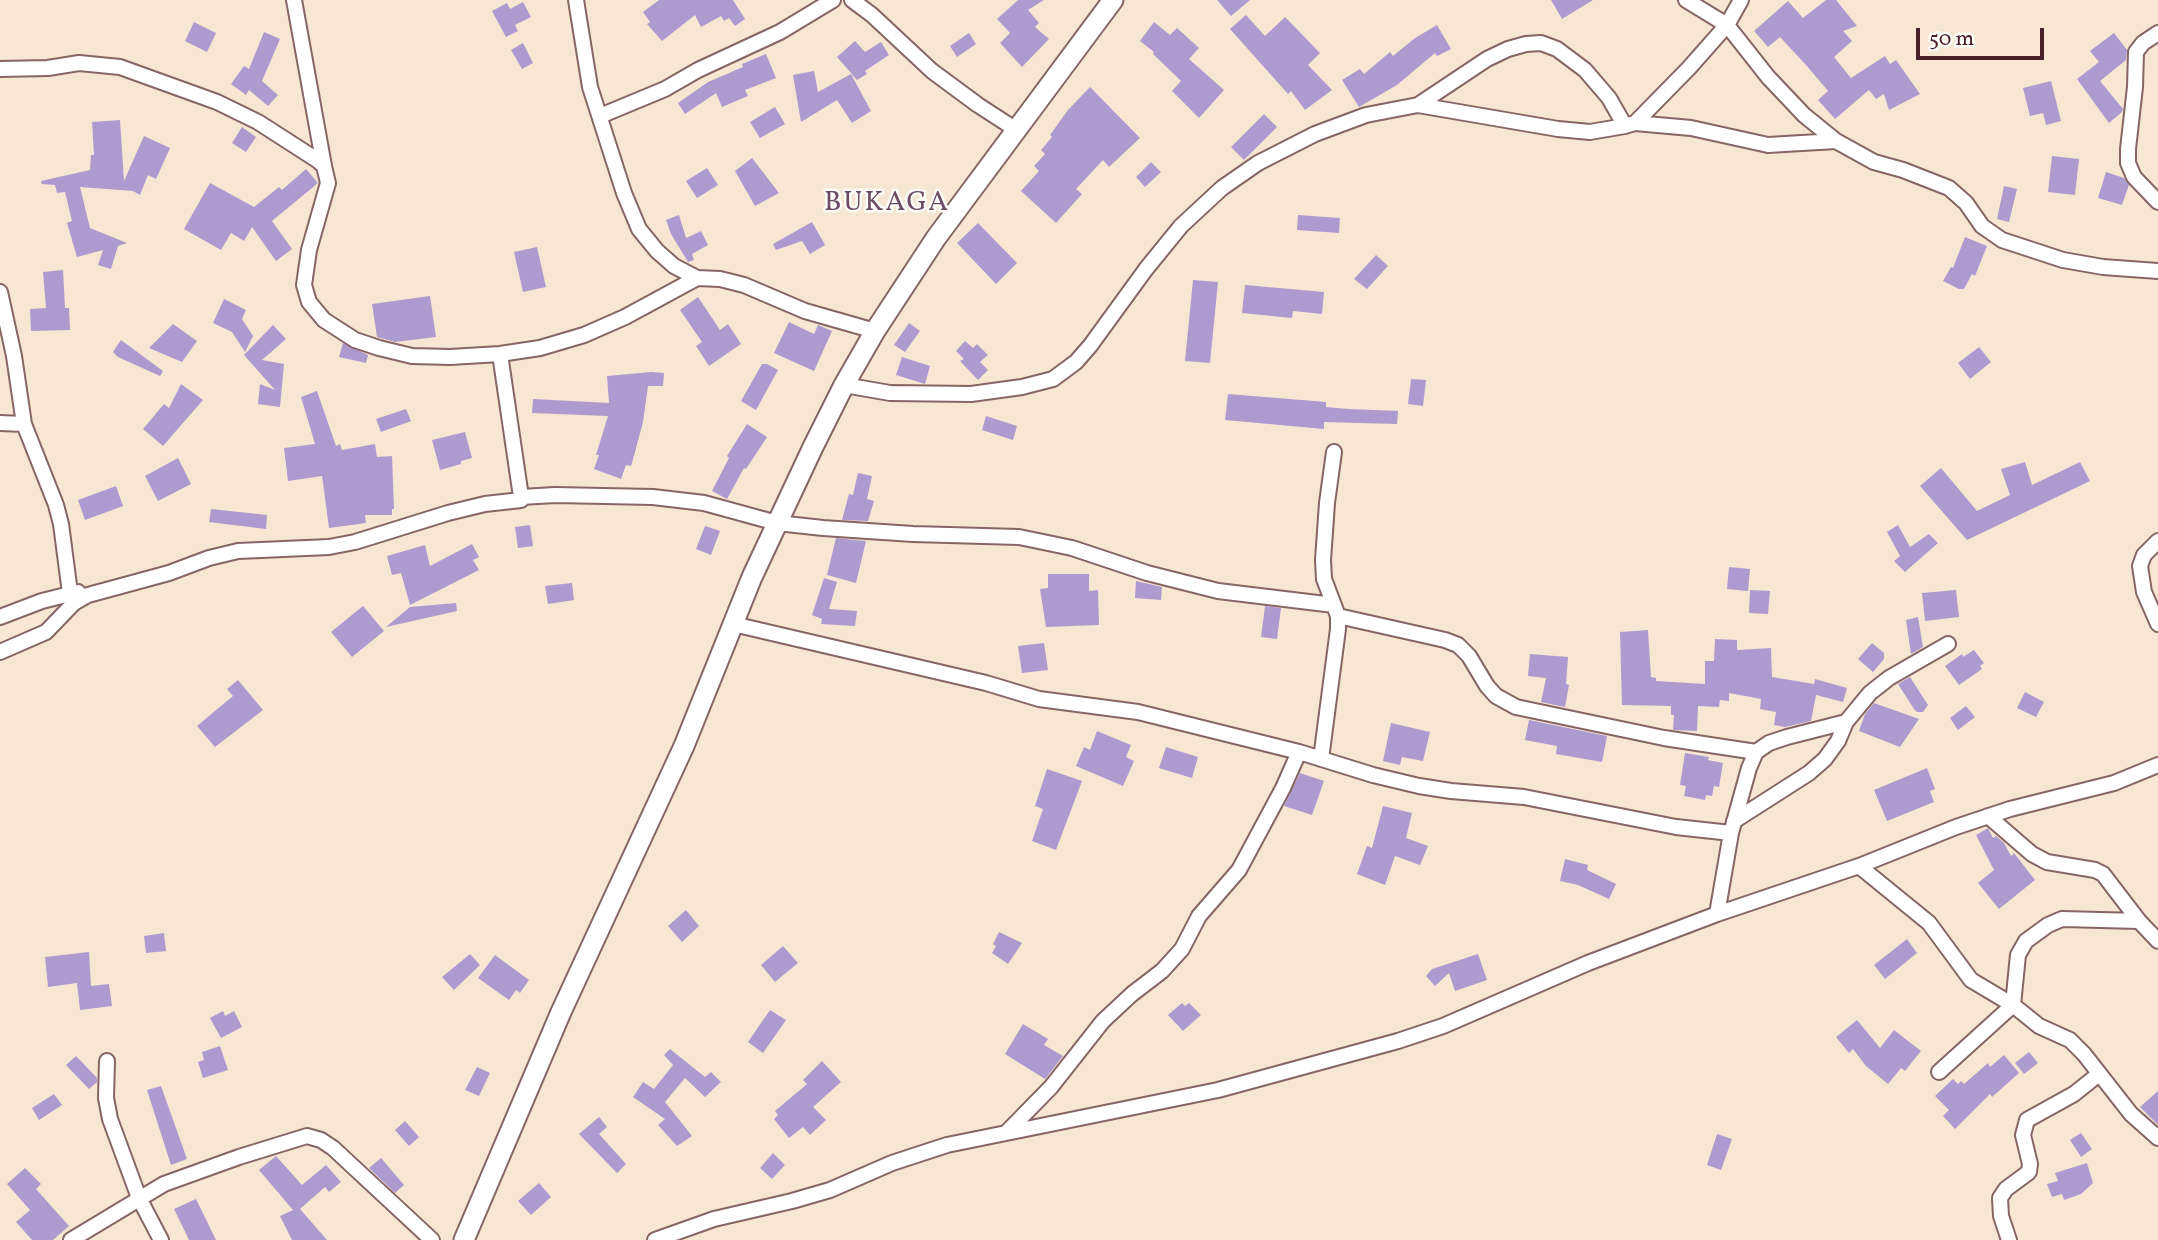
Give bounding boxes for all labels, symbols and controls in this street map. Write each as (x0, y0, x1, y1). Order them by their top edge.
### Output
scale bar (1920, 14, 2048, 58)
text: 50 m (1929, 25, 1974, 54)
district label: BUKAGA (825, 188, 949, 222)

